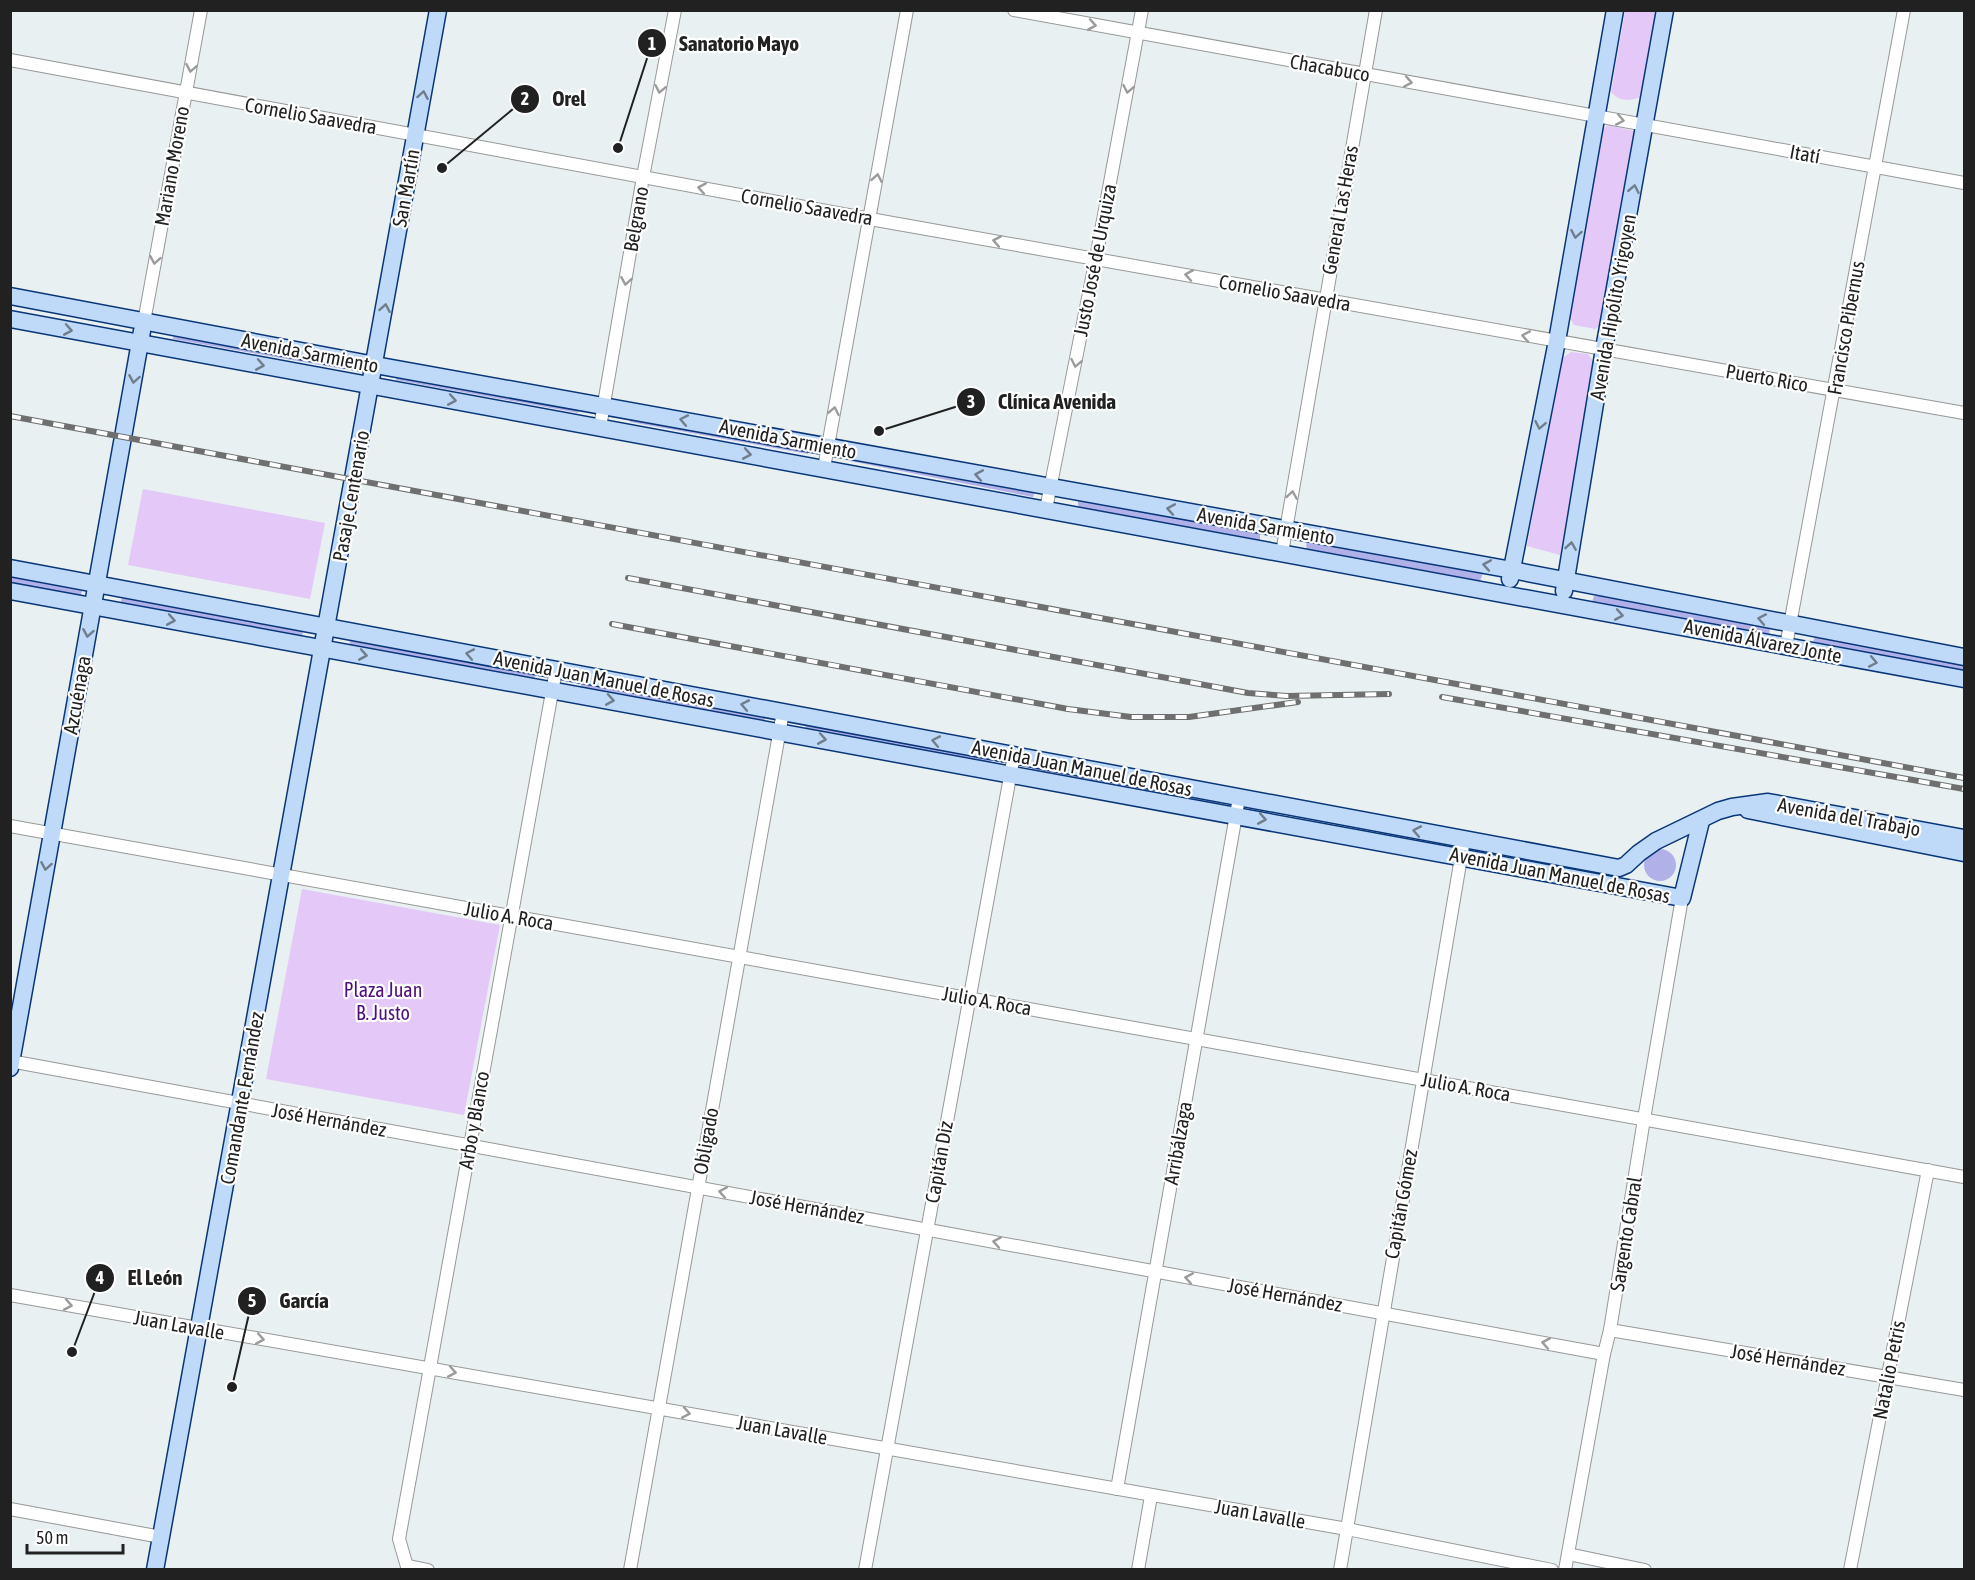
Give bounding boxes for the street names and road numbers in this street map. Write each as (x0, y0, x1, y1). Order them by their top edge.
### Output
street label: Chacabuco (1288, 49, 1372, 86)
street label: Cornelio Saavedra (243, 93, 379, 138)
street label: Mariano Moreno (150, 104, 193, 228)
street label: Itatí (1788, 140, 1823, 168)
street label: General Las Heras (1317, 144, 1362, 276)
street label: San Martín (387, 147, 424, 229)
street label: Justo José de Urquiza (1068, 182, 1121, 338)
street label: Belgrano (618, 184, 653, 253)
street label: Cornelio Saavedra (739, 184, 875, 229)
street label: Avenida Hipólito Yrigoyen (1585, 212, 1640, 402)
street label: Francisco Pibernus (1822, 259, 1869, 397)
street label: Cornelio Saavedra (1217, 270, 1353, 315)
street label: Avenida Sarmiento (240, 328, 381, 377)
street label: Puerto Rico (1724, 359, 1810, 396)
street label: Avenida Sarmiento (718, 414, 859, 463)
street label: Pasaje Centenario (328, 429, 373, 563)
street label: Avenida Sarmiento (1196, 502, 1337, 549)
street label: Avenida Álvarez Jonte (1682, 614, 1844, 667)
street label: Avenida Juan Manuel de Rosas (492, 646, 716, 711)
street label: Azcuénaga (58, 654, 95, 736)
street label: Avenida Juan Manuel de Rosas (970, 735, 1194, 800)
street label: Avenida del Trabajo (1776, 793, 1922, 840)
street label: Avenida Juan Manuel de Rosas (1448, 842, 1672, 907)
street label: Julio A. Roca (463, 896, 556, 935)
street label: Julio A. Roca (941, 981, 1034, 1020)
street label: Comandante Fernández (215, 1010, 268, 1186)
street label: Julio A. Roca (1420, 1067, 1513, 1106)
street label: Arbo y Blanco (454, 1069, 493, 1171)
street label: José Hernández (270, 1098, 388, 1141)
street label: Arribálzaga (1159, 1099, 1196, 1186)
street label: Obligado (688, 1106, 723, 1176)
street label: Capitán Diz (920, 1119, 957, 1205)
street label: Capitán Gómez (1380, 1147, 1421, 1260)
street label: Sargento Cabral (1605, 1174, 1646, 1293)
street label: José Hernández (748, 1185, 866, 1228)
street label: José Hernández (1226, 1273, 1344, 1316)
street label: Juan Lavalle (132, 1305, 226, 1344)
street label: Natalio Petris (1868, 1319, 1909, 1421)
street label: José Hernández (1729, 1339, 1847, 1380)
street label: Juan Lavalle (735, 1410, 829, 1449)
street label: Juan Lavalle (1213, 1494, 1307, 1533)

